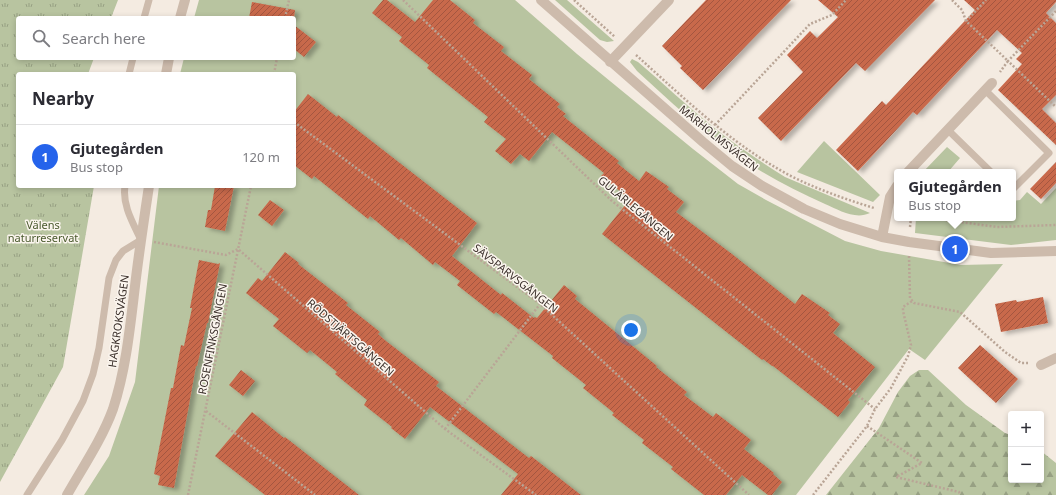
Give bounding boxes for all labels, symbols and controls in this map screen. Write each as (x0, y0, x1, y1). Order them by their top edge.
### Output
search box (16, 16, 296, 60)
icon: search (30, 27, 52, 49)
text: Search here (62, 28, 145, 48)
text: Nearby (32, 87, 94, 110)
street label: MARHOLMSVÄGEN (676, 101, 762, 175)
text: Gjutegården (70, 138, 164, 158)
text: 1 (41, 148, 49, 166)
text: 120 m (242, 148, 280, 166)
text: Bus stop (70, 158, 123, 176)
popup (894, 169, 1016, 221)
street label: GULÄRLEGÅNGEN (595, 172, 677, 244)
text: Gjutegården (908, 176, 1002, 196)
text: Bus stop (908, 196, 961, 214)
park label: Välens naturreservat (8, 217, 78, 245)
pin: 1 (942, 234, 968, 264)
street label: SÄVSPARVSGÅNGEN (470, 240, 562, 316)
street label: HAGKROKSVÄGEN (104, 274, 132, 368)
street label: ROSENFINKSGÅNGEN (194, 282, 230, 396)
street label: RÖDSTJÄRTSGÅNGEN (304, 295, 398, 379)
your location (621, 320, 641, 340)
map controls (1008, 411, 1044, 483)
button: + (1008, 411, 1044, 447)
button: − (1008, 447, 1044, 483)

